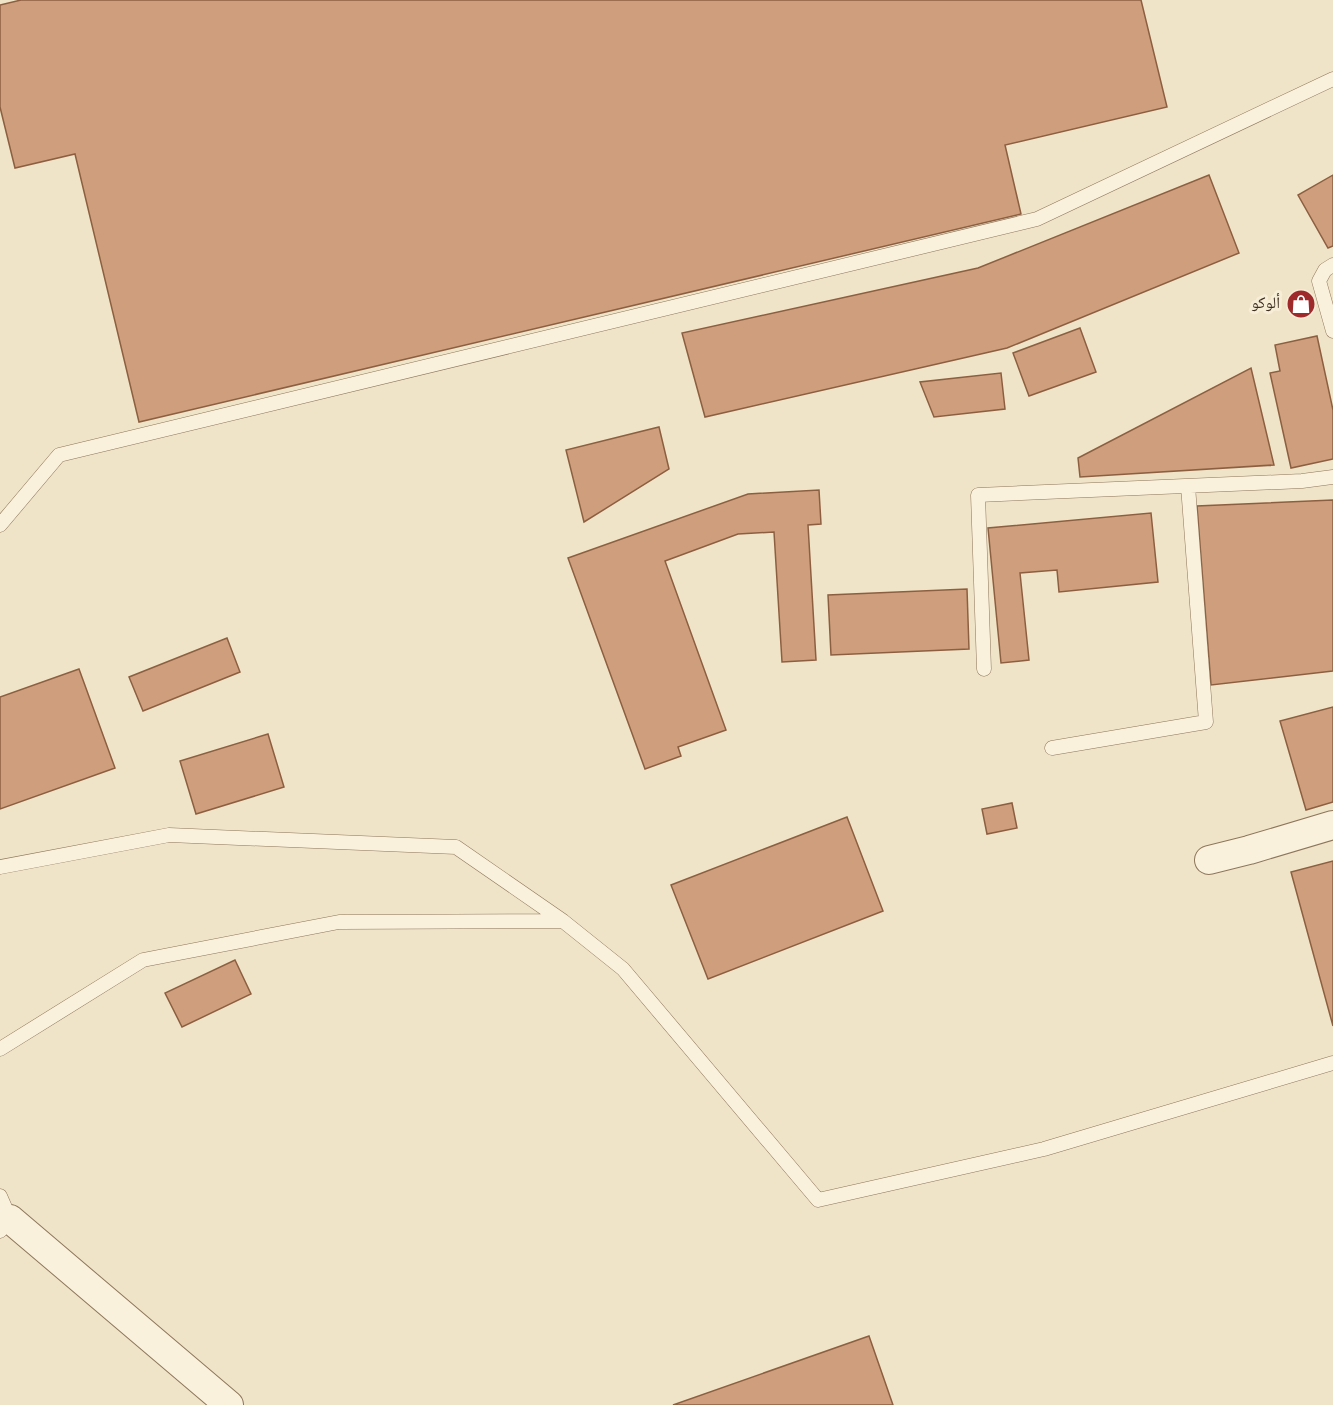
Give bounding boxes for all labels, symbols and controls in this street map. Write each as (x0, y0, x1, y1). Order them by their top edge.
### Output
shop icon: ألوكو (1285, 288, 1317, 320)
place label: ألوكو (1251, 291, 1280, 318)

